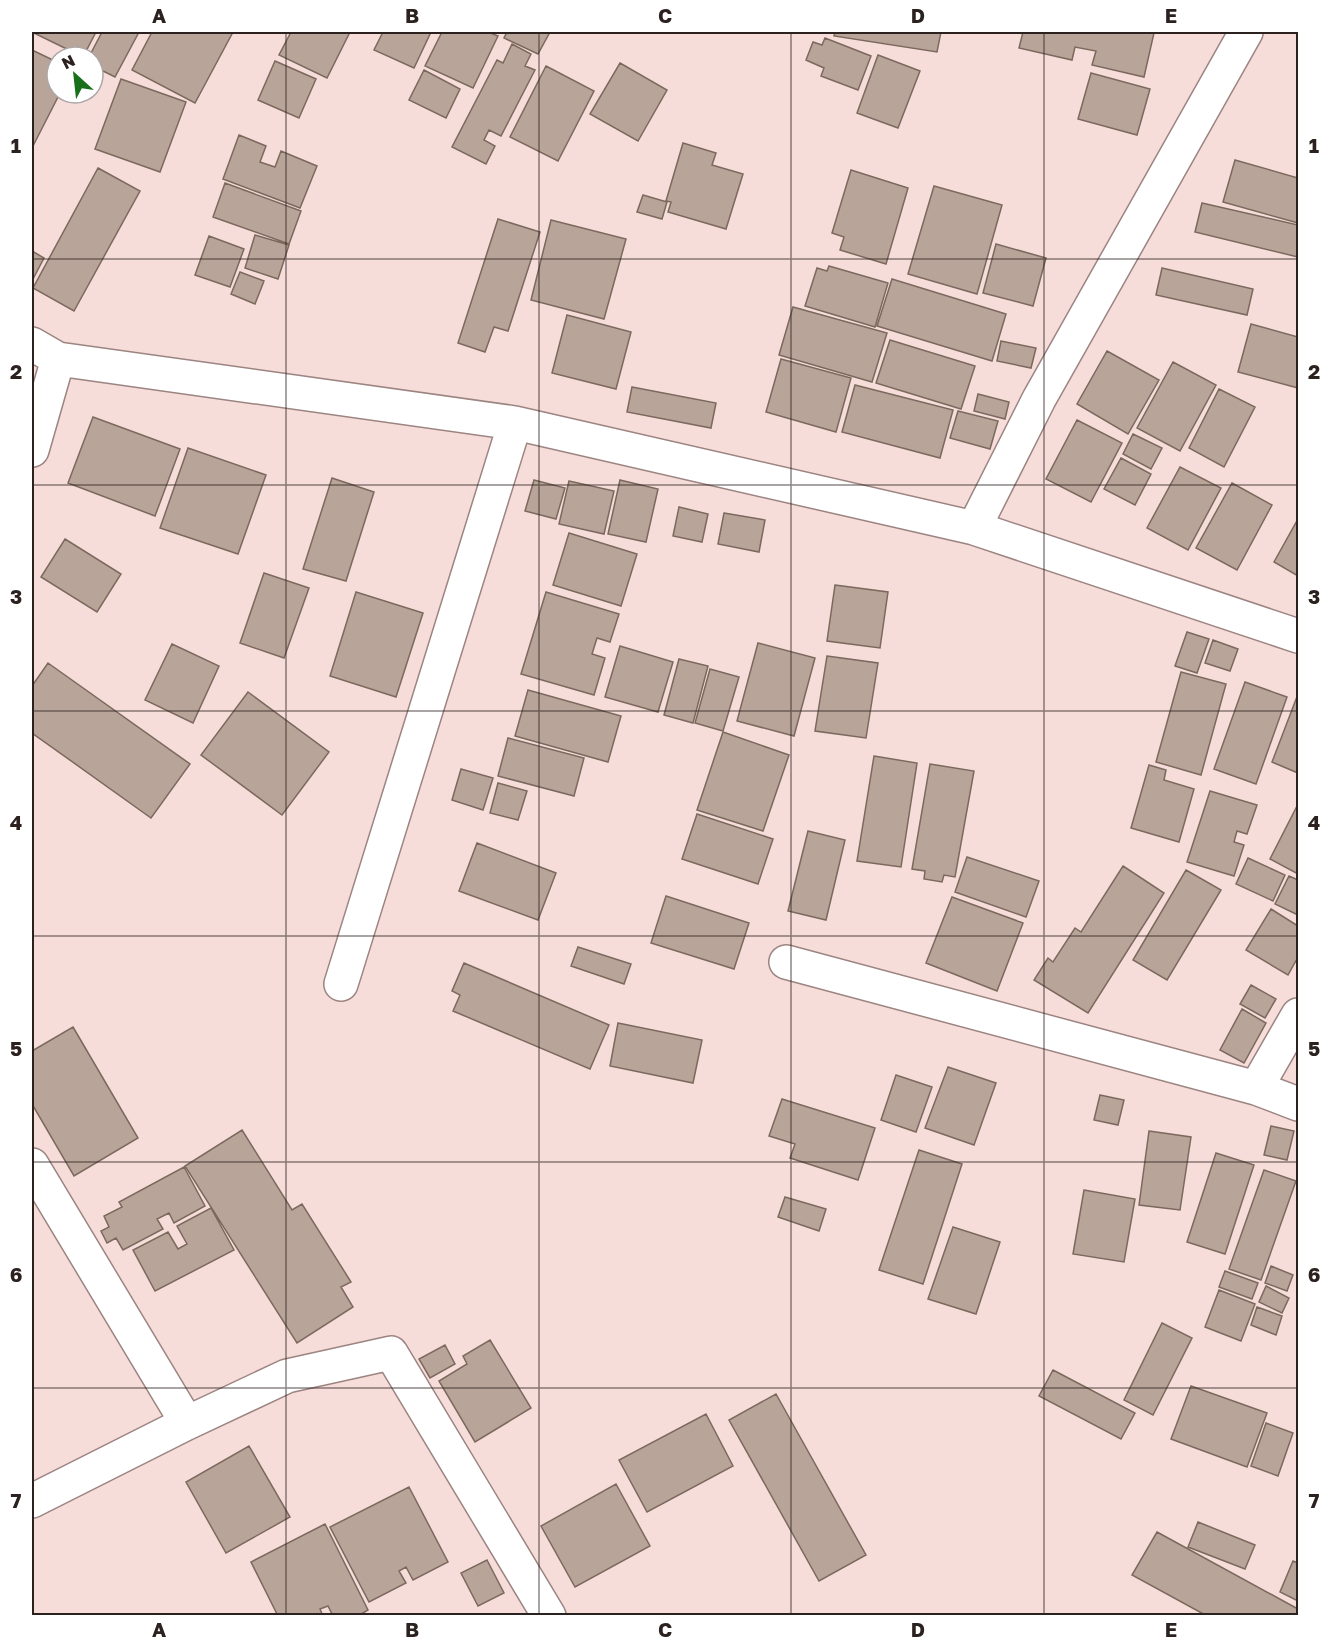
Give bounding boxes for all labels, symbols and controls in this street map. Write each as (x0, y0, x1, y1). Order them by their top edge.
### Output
text: A (152, 3, 166, 27)
text: B (405, 3, 419, 27)
text: C (658, 3, 672, 27)
text: D (911, 3, 925, 27)
text: E (1165, 3, 1177, 27)
north arrow (45, 45, 105, 105)
text: N (58, 50, 78, 73)
text: 1 (11, 133, 21, 157)
text: 1 (1309, 133, 1319, 157)
text: 2 (10, 359, 22, 383)
text: 2 (1308, 359, 1320, 383)
text: 3 (10, 584, 22, 608)
text: 3 (1308, 584, 1320, 608)
text: 4 (10, 810, 22, 834)
text: 4 (1308, 810, 1320, 834)
text: 5 (10, 1036, 22, 1060)
text: 5 (1308, 1036, 1320, 1060)
text: 6 (10, 1262, 22, 1286)
text: 6 (1308, 1262, 1320, 1286)
text: 7 (11, 1488, 22, 1512)
text: 7 (1309, 1488, 1320, 1512)
text: A (152, 1617, 166, 1641)
text: B (405, 1617, 419, 1641)
text: C (658, 1617, 672, 1641)
text: D (911, 1617, 925, 1641)
text: E (1165, 1617, 1177, 1641)

